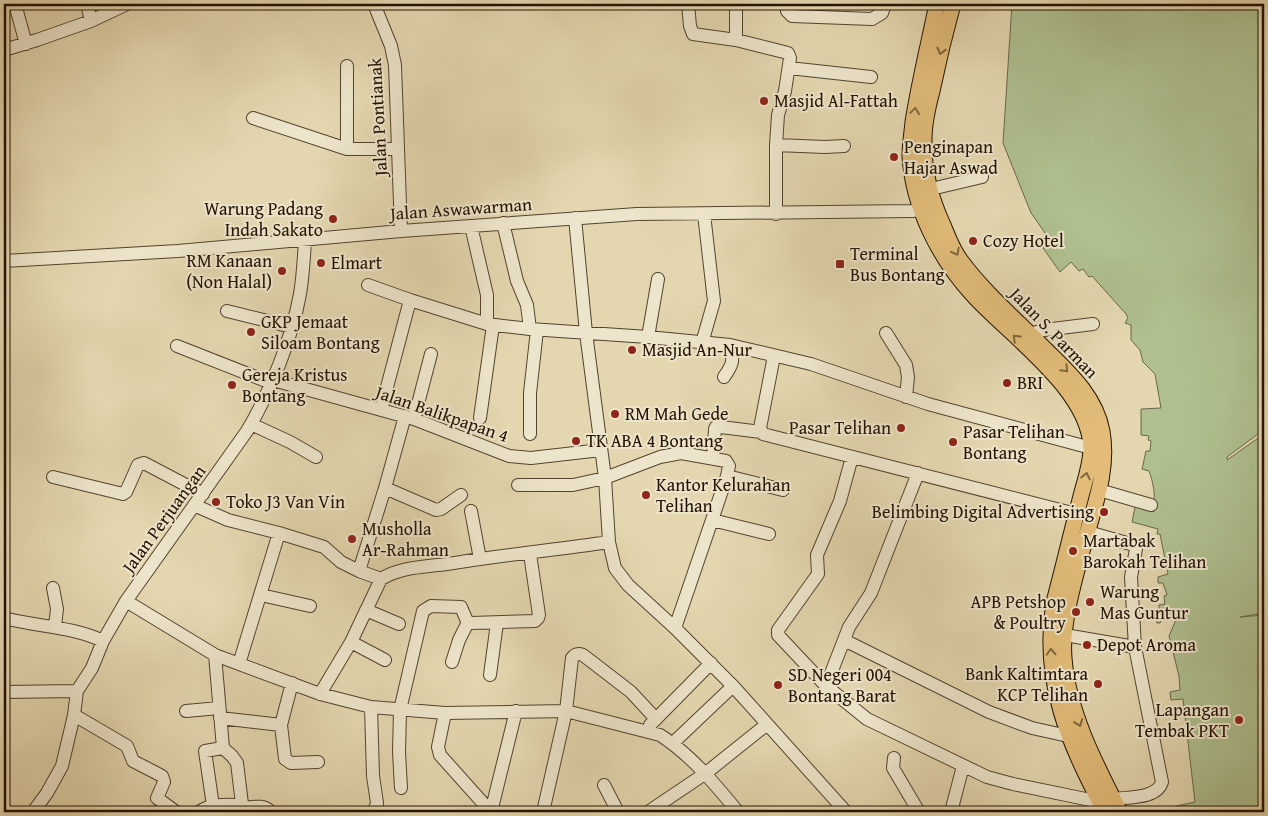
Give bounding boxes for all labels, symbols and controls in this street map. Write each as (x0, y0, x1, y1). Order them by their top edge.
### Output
one-way arrow (936, 47, 947, 56)
street label: Jalan Pontianak (361, 56, 394, 179)
place label: Masjid Al-Fattah (774, 87, 898, 114)
marker: Masjid Al-Fattah (758, 95, 770, 107)
one-way arrow (909, 107, 920, 115)
place label: Penginapan Hajar Aswad (904, 133, 998, 181)
marker: Penginapan Hajar Aswad (888, 151, 900, 163)
street label: Jalan Aswawarman (387, 190, 533, 227)
place label: Warung Padang Indah Sakato (204, 195, 323, 243)
marker: Warung Padang Indah Sakato (327, 213, 339, 225)
place label: Cozy Hotel (983, 227, 1064, 254)
marker: Cozy Hotel (967, 235, 979, 247)
place label: Terminal Bus Bontang (850, 240, 945, 288)
place label: RM Kanaan (Non Halal) (186, 247, 272, 295)
one-way arrow (950, 247, 960, 256)
place label: Elmart (331, 249, 383, 276)
marker: Elmart (315, 257, 327, 269)
marker: Terminal Bus Bontang (834, 258, 846, 270)
marker: RM Kanaan (Non Halal) (276, 265, 288, 277)
street label: Jalan S. Parman (1002, 279, 1105, 384)
place label: GKP Jemaat Siloam Bontang (261, 308, 380, 356)
marker: GKP Jemaat Siloam Bontang (245, 326, 257, 338)
one-way arrow (1013, 335, 1022, 344)
place label: Masjid An-Nur (642, 336, 753, 363)
marker: Masjid An-Nur (626, 344, 638, 356)
place label: Gereja Kristus Bontang (242, 361, 347, 409)
one-way arrow (1059, 363, 1068, 372)
place label: BRI (1017, 369, 1043, 396)
street label: Jalan Balikpapan 4 (370, 377, 512, 449)
marker: BRI (1001, 377, 1013, 389)
marker: Gereja Kristus Bontang (226, 379, 238, 391)
place label: RM Mah Gede (625, 400, 729, 427)
marker: RM Mah Gede (609, 408, 621, 420)
place label: Pasar Telihan (789, 414, 891, 441)
place label: Pasar Telihan Bontang (963, 418, 1065, 466)
marker: Pasar Telihan (895, 422, 907, 434)
place label: TK ABA 4 Bontang (586, 427, 723, 454)
marker: TK ABA 4 Bontang (570, 435, 582, 447)
marker: Pasar Telihan Bontang (947, 436, 959, 448)
street label: Jalan Perjuangan (114, 459, 212, 580)
place label: Kantor Kelurahan Telihan (656, 471, 791, 519)
one-way arrow (1080, 471, 1091, 480)
place label: Toko J3 Van Vin (226, 488, 345, 515)
marker: Kantor Kelurahan Telihan (640, 489, 652, 501)
marker: Toko J3 Van Vin (210, 496, 222, 508)
place label: Belimbing Digital Advertising (872, 498, 1094, 525)
marker: Belimbing Digital Advertising (1098, 506, 1110, 518)
place label: Musholla Ar-Rahman (362, 515, 449, 563)
place label: Martabak Barokah Telihan (1083, 527, 1206, 575)
marker: Musholla Ar-Rahman (346, 533, 358, 545)
marker: Martabak Barokah Telihan (1067, 545, 1079, 557)
place label: Warung Mas Guntur (1100, 578, 1189, 626)
place label: APB Petshop & Poultry (971, 588, 1066, 636)
marker: Warung Mas Guntur (1084, 596, 1096, 608)
marker: APB Petshop & Poultry (1070, 606, 1082, 618)
place label: Depot Aroma (1097, 631, 1197, 658)
marker: Depot Aroma (1081, 639, 1093, 651)
one-way arrow (1046, 647, 1057, 655)
place label: Bank Kaltimtara KCP Telihan (965, 660, 1088, 708)
place label: SD Negeri 004 Bontang Barat (788, 661, 897, 709)
marker: Bank Kaltimtara KCP Telihan (1092, 678, 1104, 690)
marker: SD Negeri 004 Bontang Barat (772, 679, 784, 691)
place label: Lapangan Tembak PKT (1135, 696, 1229, 744)
marker: Lapangan Tembak PKT (1233, 714, 1245, 726)
one-way arrow (1073, 718, 1083, 727)

